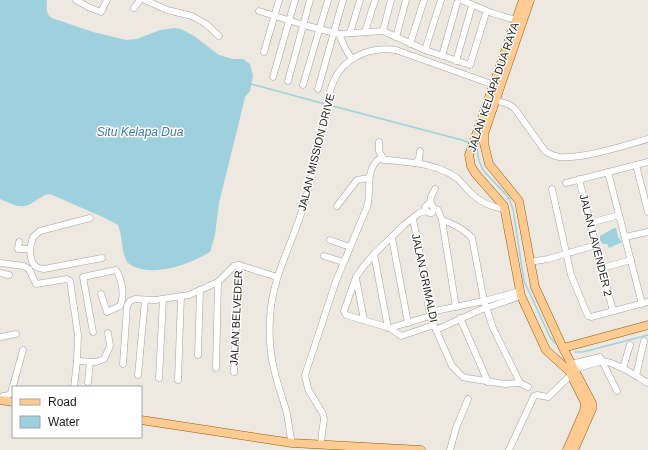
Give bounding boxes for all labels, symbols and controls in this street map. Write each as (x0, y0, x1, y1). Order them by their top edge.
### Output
street label: JALAN KELAPA DUA RAYA (465, 20, 521, 153)
street label: JALAN MISSION DRIVE (296, 92, 336, 212)
water label: Situ Kelapa Dua (97, 125, 184, 139)
street label: JALAN LAVENDER 2 (577, 193, 615, 297)
street label: JALAN GRIMALDI (410, 233, 440, 323)
street label: JALAN BELVEDER (228, 270, 244, 366)
legend (12, 386, 142, 438)
text: Road (48, 395, 77, 409)
text: Water (48, 415, 80, 429)

